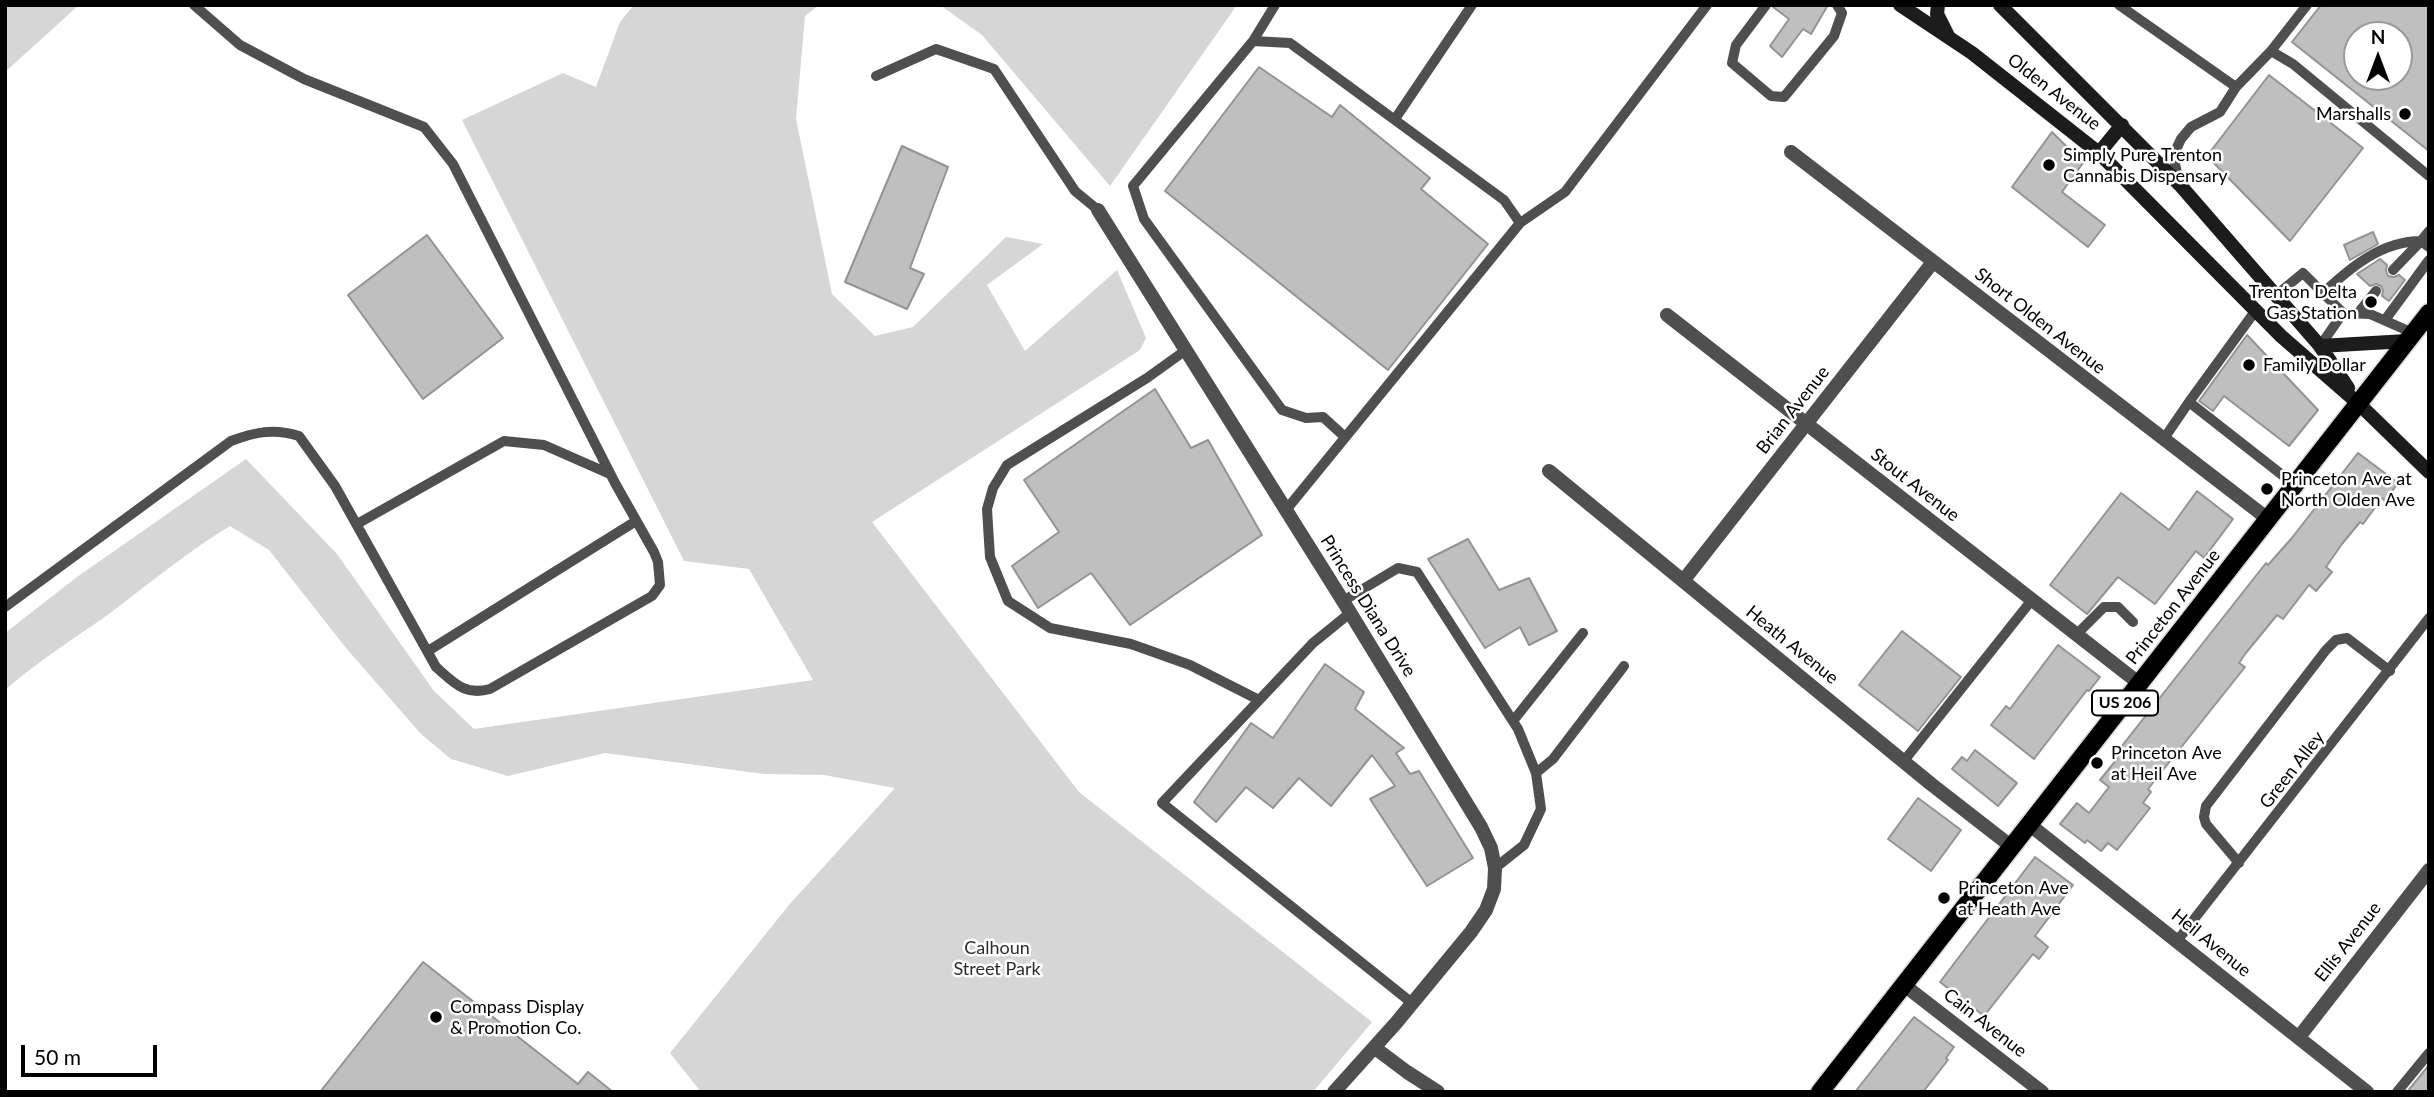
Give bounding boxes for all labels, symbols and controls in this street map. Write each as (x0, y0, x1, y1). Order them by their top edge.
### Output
north arrow (2343, 21, 2413, 91)
text: N (2371, 25, 2385, 48)
street label: Olden Avenue (2003, 49, 2105, 135)
place label: Marshalls (2316, 103, 2391, 125)
marker: Marshalls (2397, 106, 2413, 122)
place label: Simply Pure Trenton Cannabis Dispensary (2063, 144, 2228, 186)
marker: Simply Pure Trenton Cannabis Dispensary (2041, 157, 2057, 173)
street label: Short Olden Avenue (1970, 263, 2110, 379)
place label: Trenton Delta Gas Station (2249, 281, 2357, 324)
marker: Trenton Delta Gas Station (2363, 294, 2379, 310)
place label: Family Dollar (2263, 354, 2366, 376)
marker: Family Dollar (2241, 357, 2257, 373)
street label: Brian Avenue (1752, 362, 1834, 458)
street label: Stout Avenue (1866, 444, 1964, 526)
place label: Princeton Ave at North Olden Ave (2281, 468, 2415, 510)
marker: Princeton Ave at North Olden Ave (2259, 481, 2275, 497)
street label: Princess Diana Drive (1316, 531, 1420, 681)
street label: Princeton Avenue (2121, 545, 2225, 669)
street label: Heath Avenue (1741, 601, 1843, 689)
road number: US 206 (2092, 690, 2158, 716)
street label: Green Alley (2255, 727, 2329, 813)
place label: Princeton Ave at Heil Ave (2111, 742, 2222, 784)
marker: Princeton Ave at Heil Ave (2089, 755, 2105, 771)
place label: Princeton Ave at Heath Ave (1958, 877, 2069, 920)
marker: Princeton Ave at Heath Ave (1936, 890, 1952, 906)
street label: Ellis Avenue (2310, 898, 2386, 986)
street label: Heil Avenue (2167, 904, 2255, 982)
park label: Calhoun Street Park (953, 937, 1041, 979)
street label: Cain Avenue (1939, 984, 2031, 1062)
place label: Compass Display & Promotion Co. (450, 996, 584, 1038)
marker: Compass Display & Promotion Co. (428, 1009, 444, 1025)
scale bar (24, 1030, 161, 1074)
text: 50 m (34, 1044, 81, 1069)

